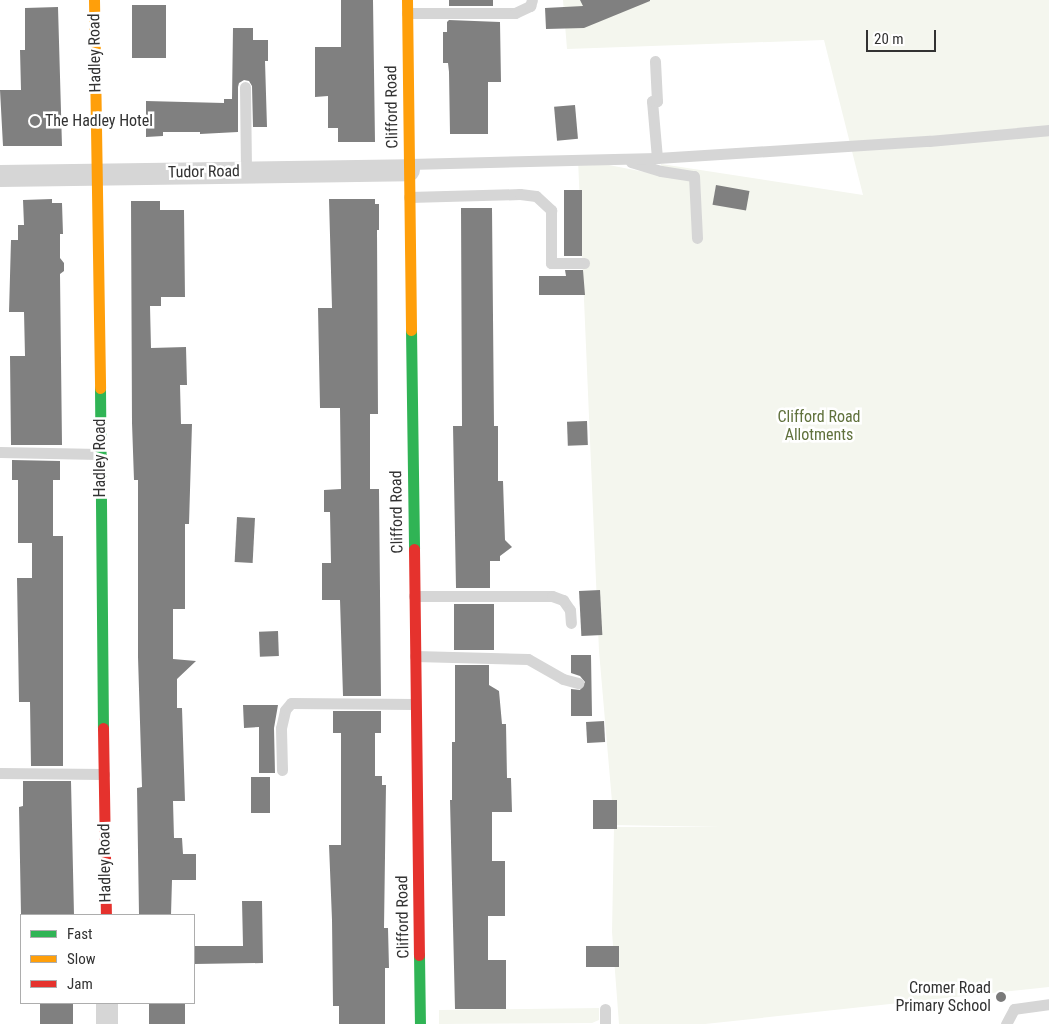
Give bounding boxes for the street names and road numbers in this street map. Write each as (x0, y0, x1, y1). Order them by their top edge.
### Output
street label: Hadley Road (85, 13, 105, 93)
street label: Clifford Road (382, 65, 402, 149)
street label: Tudor Road (168, 162, 240, 182)
street label: Hadley Road (90, 418, 110, 498)
street label: Clifford Road (387, 470, 407, 554)
street label: Hadley Road (95, 823, 115, 903)
street label: Clifford Road (393, 875, 413, 959)

